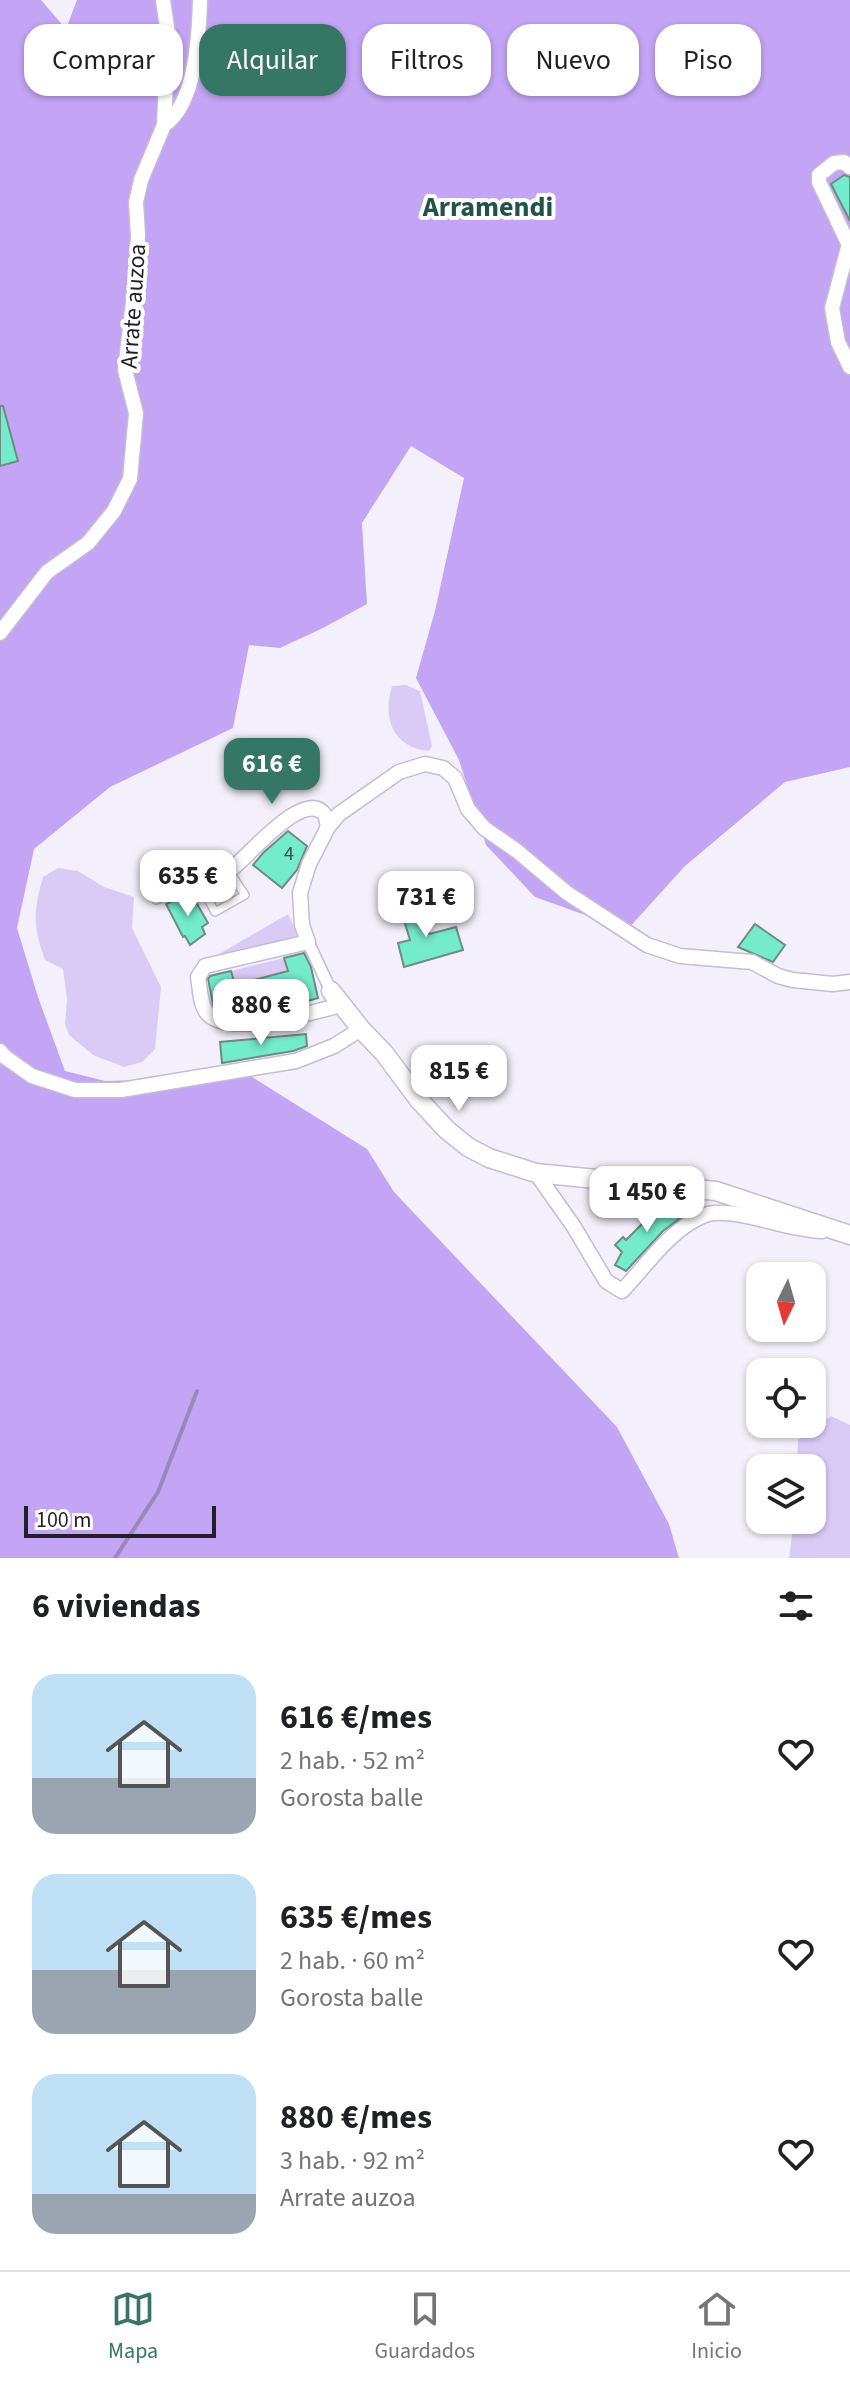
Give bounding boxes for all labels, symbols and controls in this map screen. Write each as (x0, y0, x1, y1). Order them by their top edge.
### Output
chip: Comprar (24, 24, 183, 96)
chip: Alquilar (199, 24, 346, 96)
chip: Filtros (362, 24, 491, 96)
chip: Nuevo (507, 24, 639, 96)
chip: Piso (655, 24, 761, 96)
district label: Arramendi (422, 187, 553, 227)
street label: Arrate auzoa (112, 242, 155, 370)
pin: 616 € (216, 738, 328, 806)
text: 616 € (242, 745, 302, 782)
house number: 4 (284, 840, 294, 868)
pin: 635 € (132, 850, 244, 918)
text: 635 € (158, 857, 218, 894)
pin: 731 € (370, 871, 482, 939)
text: 731 € (396, 878, 456, 915)
pin: 880 € (205, 979, 317, 1047)
text: 880 € (231, 986, 291, 1023)
pin: 815 € (403, 1045, 515, 1113)
text: 815 € (429, 1052, 489, 1089)
pin: 1 450 € (573, 1166, 721, 1234)
text: 1 450 € (607, 1173, 687, 1210)
north arrow (746, 1262, 826, 1342)
map controls (746, 1262, 826, 1534)
button: locate (746, 1358, 826, 1438)
button: layers (746, 1454, 826, 1534)
scale bar (24, 1502, 216, 1538)
text: 100 m (36, 1504, 91, 1536)
text: 6 viviendas (32, 1582, 201, 1631)
icon: filters (774, 1584, 818, 1628)
text: 616 €/mes (280, 1693, 432, 1742)
icon: home (96, 1706, 192, 1802)
icon: heart (774, 1732, 818, 1776)
text: 2 hab. · 52 m² (280, 1742, 425, 1779)
text: Gorosta balle (280, 1779, 423, 1816)
text: 635 €/mes (280, 1893, 432, 1942)
icon: home (96, 1906, 192, 2002)
icon: heart (774, 1932, 818, 1976)
text: 2 hab. · 60 m² (280, 1942, 425, 1979)
text: Gorosta balle (280, 1979, 423, 2016)
text: 880 €/mes (280, 2093, 432, 2142)
icon: home (96, 2106, 192, 2202)
icon: heart (774, 2132, 818, 2176)
text: 3 hab. · 92 m² (280, 2142, 425, 2179)
text: Arrate auzoa (280, 2179, 416, 2216)
tab: Mapa (108, 2287, 158, 2367)
tab: Guardados (374, 2287, 475, 2367)
tab: Inicio (691, 2287, 742, 2367)

